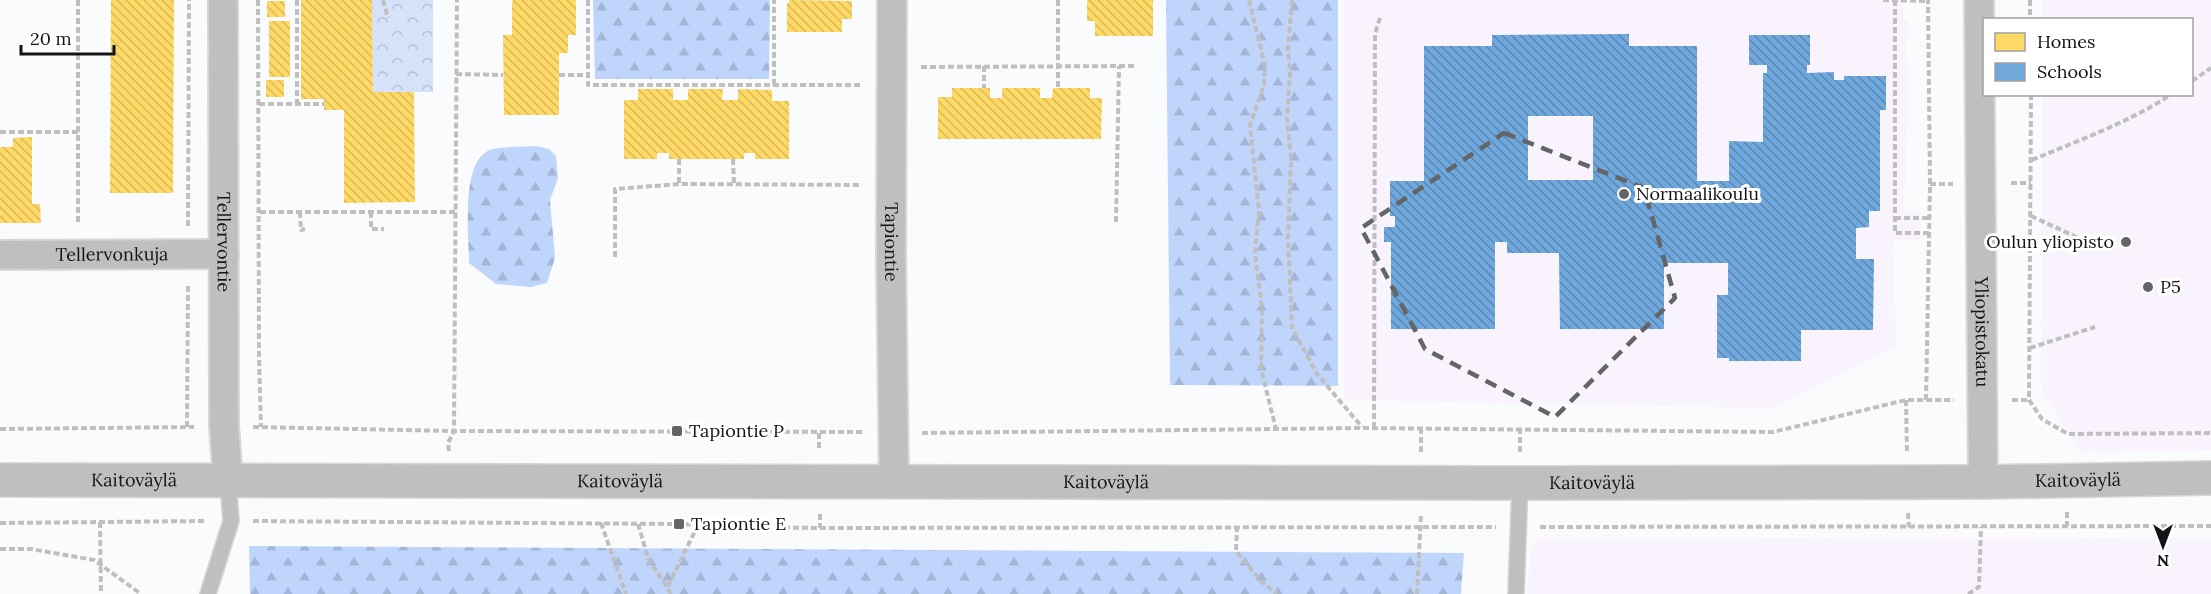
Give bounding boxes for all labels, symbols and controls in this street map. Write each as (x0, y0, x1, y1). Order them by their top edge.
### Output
scale bar (21, 18, 114, 56)
legend (1983, 18, 2193, 96)
text: 20 m (30, 27, 72, 50)
text: Homes (2037, 30, 2095, 53)
text: Schools (2037, 60, 2102, 83)
place label: Normaalikoulu (1636, 182, 1759, 205)
marker: Normaalikoulu (1617, 187, 1631, 201)
street label: Tellervontie (212, 192, 236, 292)
street label: Tapiontie (880, 202, 903, 282)
place label: Oulun yliopisto (1986, 230, 2114, 253)
marker: Oulun yliopisto (2119, 235, 2133, 249)
street label: Tellervonkuja (56, 242, 168, 266)
place label: P5 (2160, 275, 2181, 298)
street label: Yliopistokatu (1970, 276, 1994, 388)
marker: P5 (2141, 280, 2155, 294)
place label: Tapiontie P (689, 419, 784, 442)
marker: Tapiontie P (670, 424, 684, 438)
street label: Kaitoväylä (91, 468, 177, 491)
street label: Kaitoväylä (2035, 468, 2121, 492)
street label: Kaitoväylä (577, 469, 663, 492)
street label: Kaitoväylä (1063, 470, 1149, 493)
street label: Kaitoväylä (1549, 471, 1635, 494)
place label: Tapiontie E (691, 512, 786, 535)
north arrow (2133, 516, 2193, 576)
marker: Tapiontie E (672, 517, 686, 531)
text: N (2157, 551, 2169, 571)

